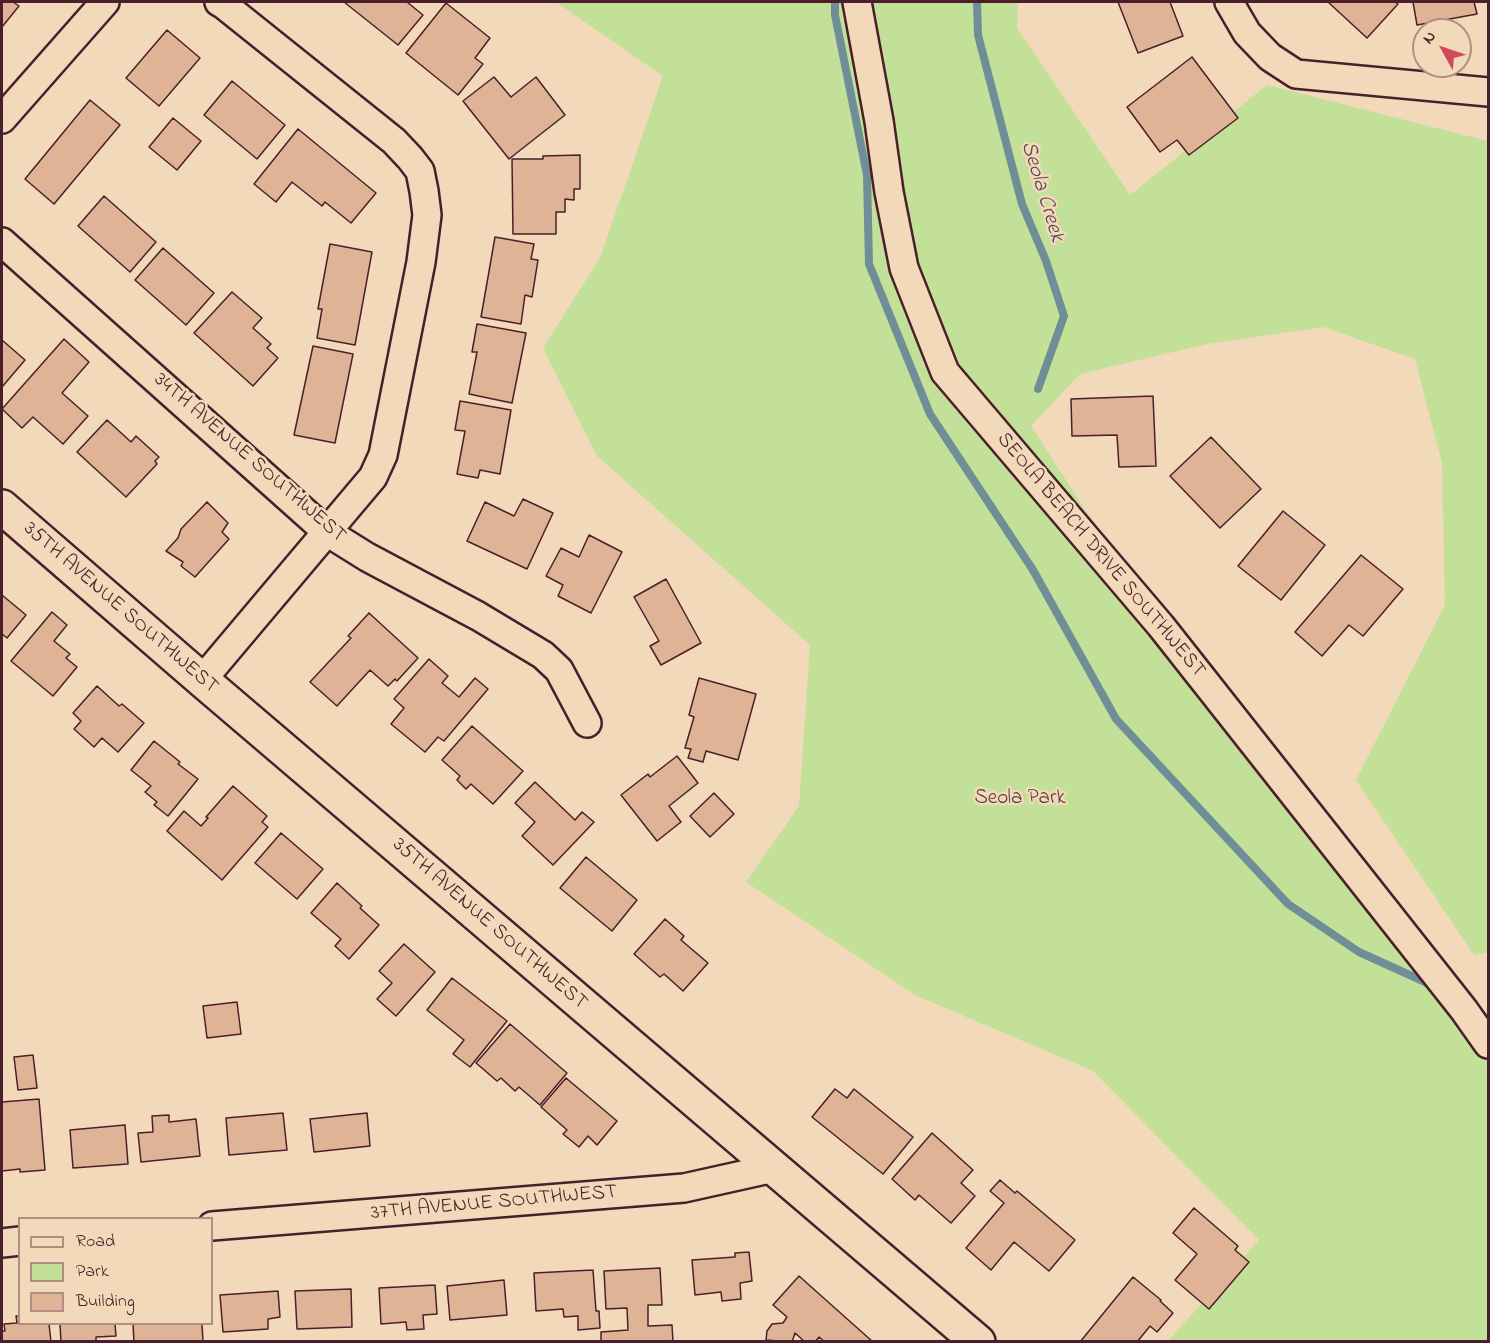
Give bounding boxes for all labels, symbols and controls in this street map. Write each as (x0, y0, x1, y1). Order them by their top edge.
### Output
north arrow (1412, 18, 1472, 78)
text: N (1417, 26, 1442, 50)
water label: Seola Creek (1013, 138, 1069, 246)
street label: 34TH AVENUE SOUTHWEST (148, 368, 350, 550)
street label: SEOLA BEACH DRIVE SOUTHWEST (990, 428, 1210, 684)
street label: 35TH AVENUE SOUTHWEST (17, 517, 223, 701)
park label: Seola Park (974, 787, 1066, 813)
street label: 35TH AVENUE SOUTHWEST (386, 833, 592, 1017)
street label: 37TH AVENUE SOUTHWEST (370, 1181, 618, 1227)
legend (18, 1217, 213, 1325)
text: Road (76, 1229, 115, 1255)
text: Park (76, 1259, 109, 1285)
text: Building (76, 1289, 135, 1315)

